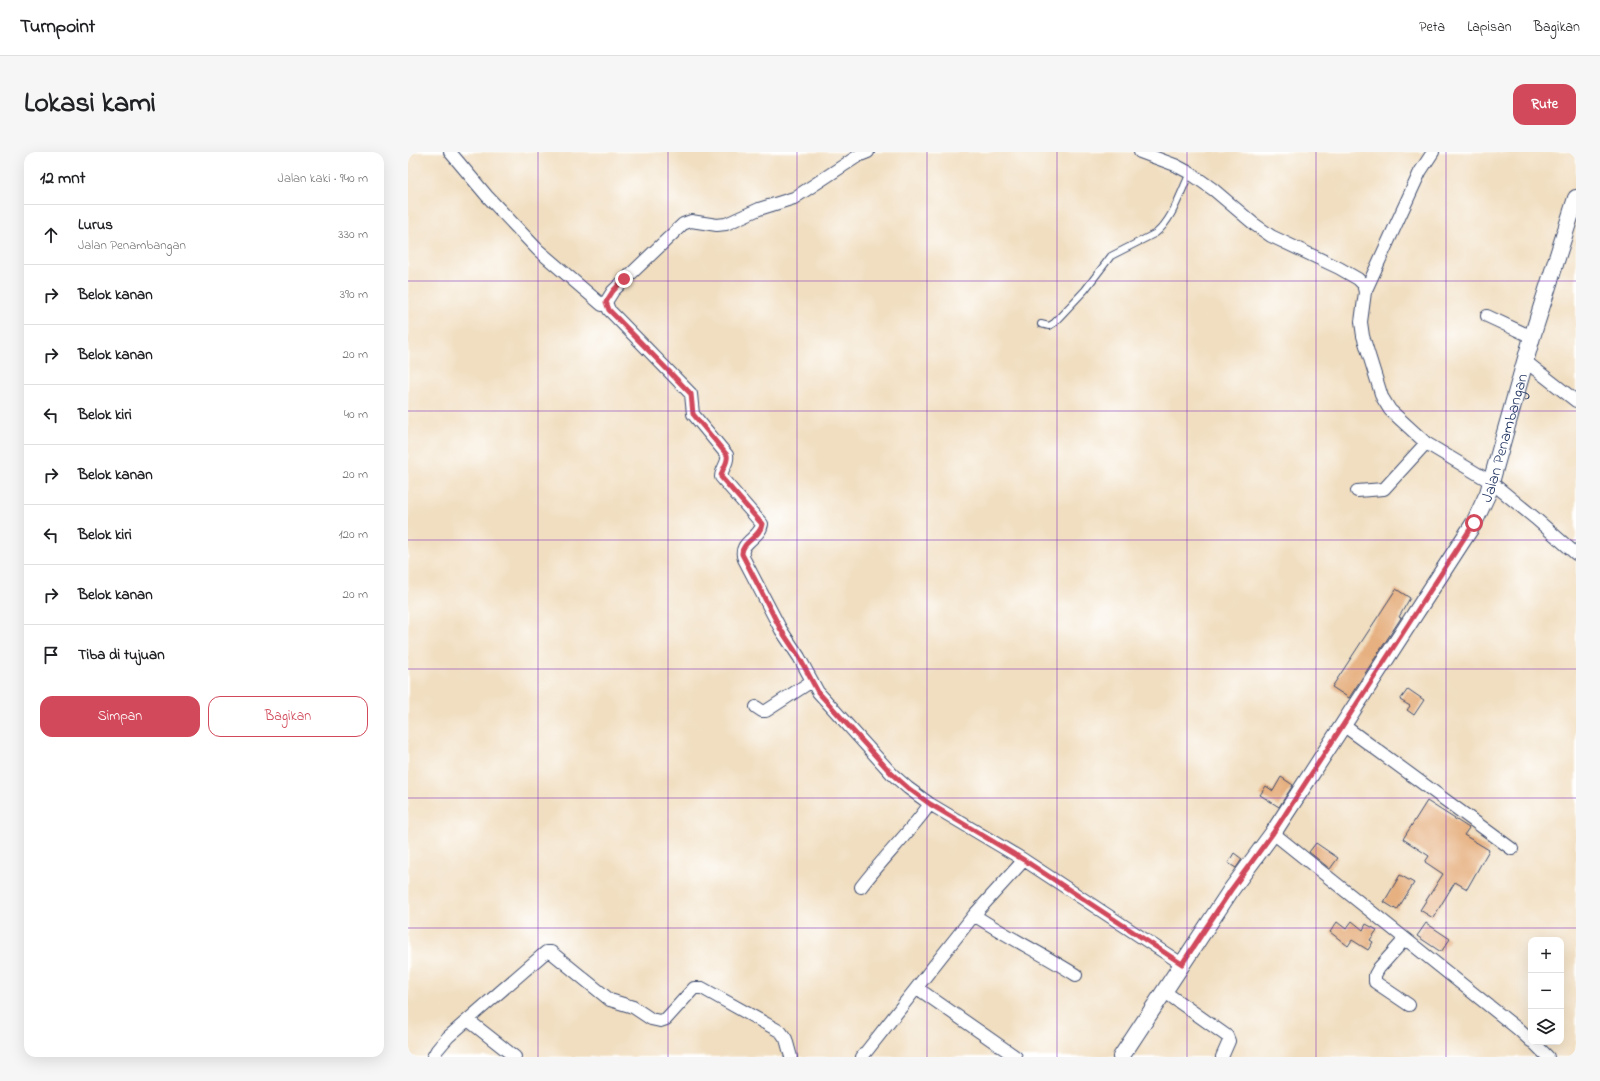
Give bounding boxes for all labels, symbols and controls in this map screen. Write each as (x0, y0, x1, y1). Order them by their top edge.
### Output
text: Turnpoint (20, 14, 95, 41)
text: Peta (1419, 17, 1445, 38)
text: Lapisan (1467, 17, 1512, 38)
text: Bagikan (1534, 17, 1580, 38)
text: Lokasi kami (24, 84, 156, 125)
button: Rute (1513, 84, 1576, 125)
text: 12 mnt (40, 166, 85, 191)
text: Jalan kaki · 940 m (278, 169, 368, 188)
text: Lurus (78, 214, 113, 236)
icon: ahead (40, 224, 62, 246)
text: 330 m (338, 225, 368, 244)
text: Jalan Penambangan (78, 236, 186, 255)
route end (615, 270, 633, 288)
icon: right (40, 284, 62, 306)
text: Belok kanan (78, 284, 153, 306)
text: 390 m (340, 285, 368, 304)
icon: right (40, 344, 62, 366)
text: Belok kanan (78, 344, 153, 366)
text: 20 m (343, 345, 368, 364)
street label: Jalan Penambangan (1475, 371, 1535, 507)
icon: left (40, 404, 62, 426)
text: Belok kiri (78, 404, 132, 426)
text: 40 m (344, 405, 368, 424)
icon: right (40, 464, 62, 486)
text: Belok kanan (78, 464, 153, 486)
text: 20 m (343, 465, 368, 484)
route start (1465, 514, 1483, 532)
icon: left (40, 524, 62, 546)
text: Belok kiri (78, 524, 132, 546)
text: 120 m (338, 525, 368, 544)
icon: right (40, 584, 62, 606)
text: Belok kanan (78, 584, 153, 606)
text: 20 m (343, 585, 368, 604)
icon: arrive (40, 644, 62, 666)
text: Tiba di tujuan (78, 644, 165, 666)
button: Simpan (40, 696, 200, 737)
button: Bagikan (208, 696, 368, 737)
map controls (1528, 937, 1564, 1045)
button: + (1528, 937, 1564, 973)
button: − (1528, 973, 1564, 1009)
button: layers (1528, 1009, 1564, 1045)

